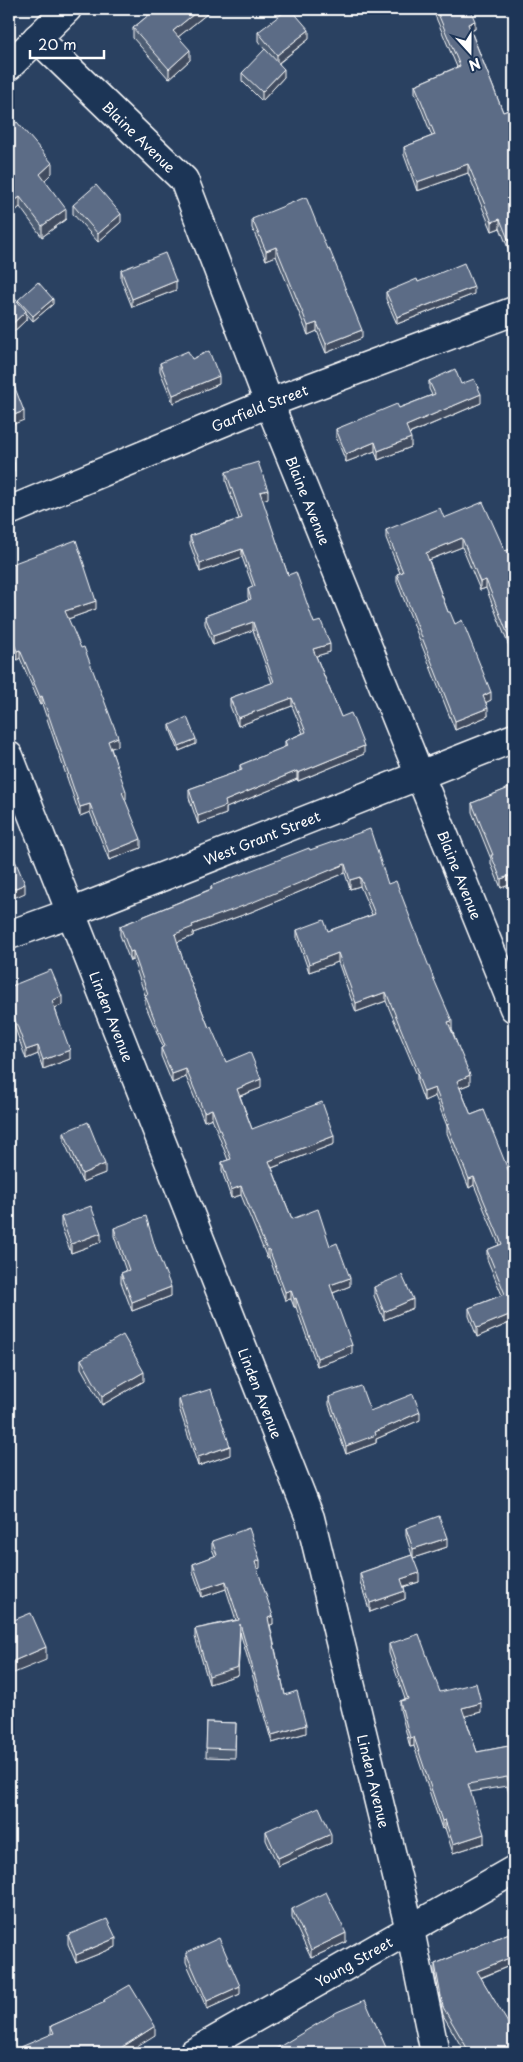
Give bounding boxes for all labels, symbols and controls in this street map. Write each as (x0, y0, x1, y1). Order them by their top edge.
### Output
scale bar (30, 28, 104, 60)
north arrow (446, 28, 496, 78)
text: 20 m (38, 32, 77, 55)
text: N (466, 53, 484, 76)
street label: Blaine Avenue (98, 96, 181, 177)
street label: Garfield Street (208, 379, 311, 436)
street label: Blaine Avenue (281, 453, 336, 548)
street label: West Grant Street (200, 805, 324, 870)
street label: Blaine Avenue (433, 827, 488, 923)
street label: Linden Avenue (85, 968, 139, 1065)
street label: Linden Avenue (233, 1345, 288, 1442)
street label: Linden Avenue (352, 1732, 395, 1830)
street label: Young Street (311, 1931, 396, 1992)

